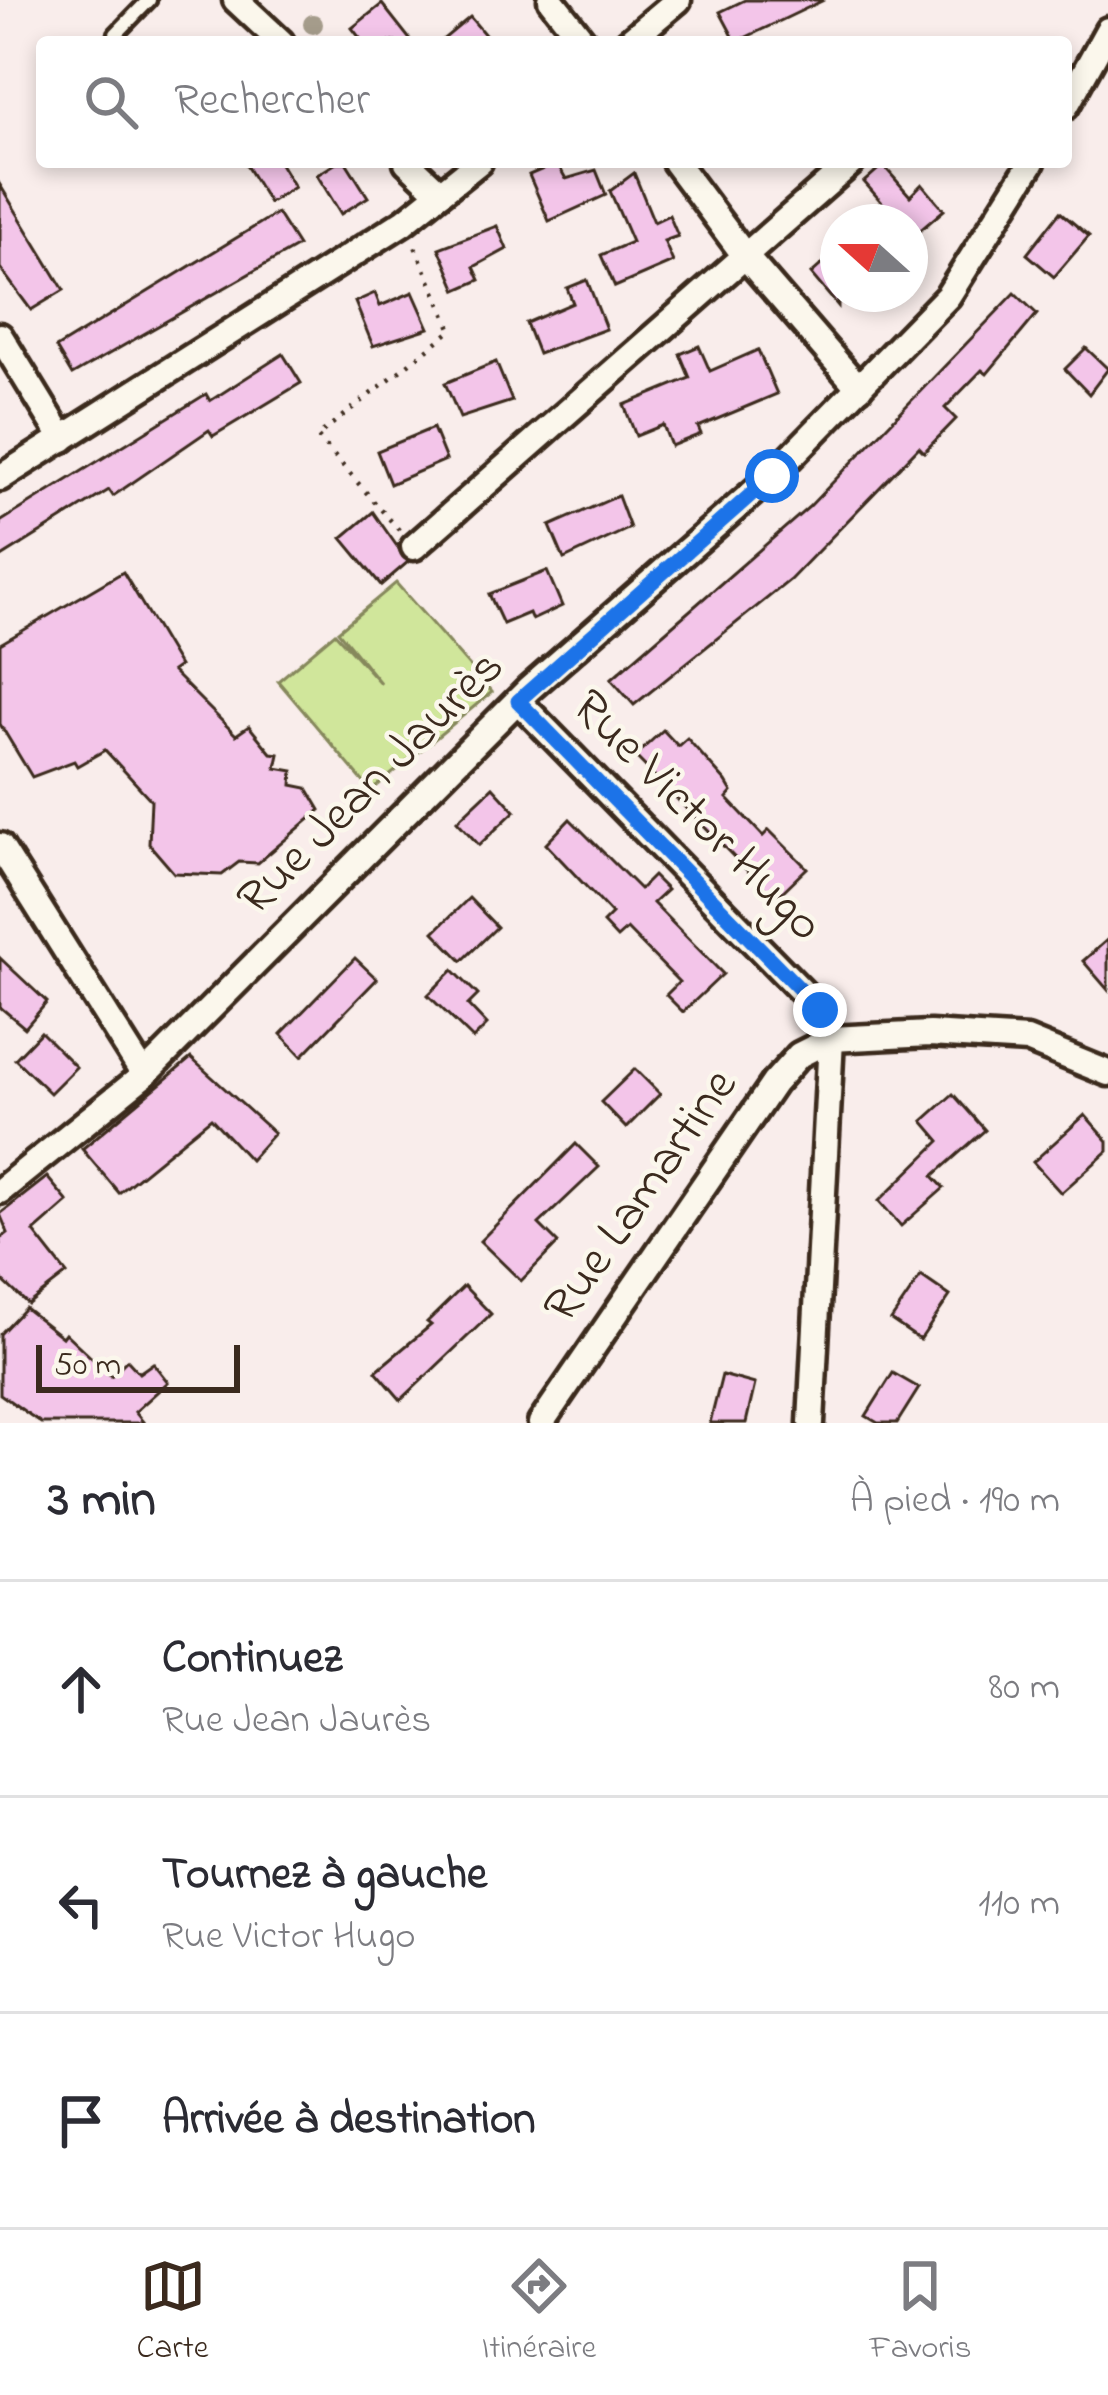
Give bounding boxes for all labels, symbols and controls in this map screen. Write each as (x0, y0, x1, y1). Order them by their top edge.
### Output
search box (36, 36, 1072, 168)
icon: search (78, 69, 144, 135)
text: Rechercher (174, 69, 370, 135)
north arrow (820, 204, 928, 312)
route start (745, 449, 799, 503)
street label: Rue Jean Jaurès (221, 633, 523, 935)
street label: Rue Victor Hugo (552, 673, 840, 961)
route end (793, 983, 847, 1037)
street label: Rue Lamartine (526, 1054, 758, 1340)
scale bar (36, 1339, 240, 1392)
text: 50 m (54, 1342, 121, 1390)
text: 3 min (48, 1464, 156, 1539)
text: À pied · 190 m (850, 1473, 1060, 1530)
text: Continuez (162, 1627, 342, 1693)
icon: ahead (48, 1656, 114, 1722)
text: 80 m (989, 1660, 1060, 1717)
text: Rue Jean Jaurès (162, 1693, 431, 1750)
text: Tournez à gauche (162, 1843, 487, 1909)
icon: left (48, 1872, 114, 1938)
text: 110 m (978, 1876, 1060, 1933)
text: Rue Victor Hugo (162, 1909, 416, 1966)
icon: arrive (48, 2088, 114, 2154)
text: Arrivée à destination (162, 2088, 536, 2154)
tab: Carte (137, 2253, 209, 2373)
tab: Itinéraire (482, 2253, 596, 2373)
tab: Favoris (869, 2253, 971, 2373)

